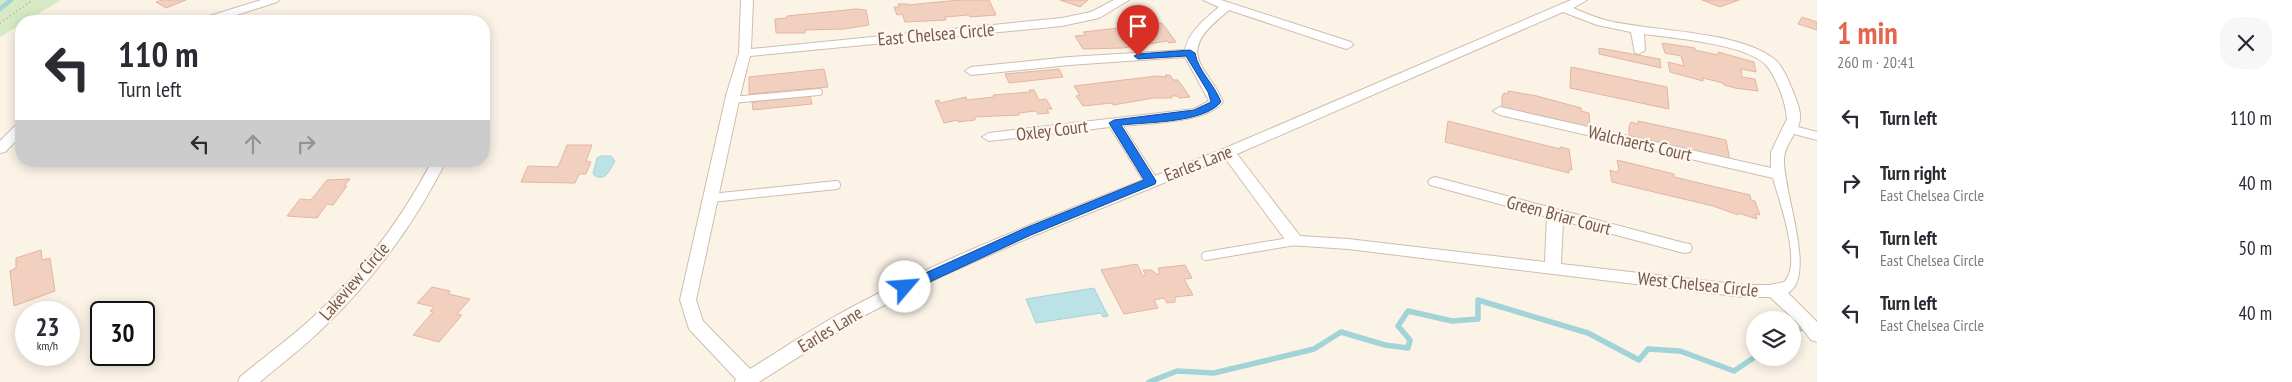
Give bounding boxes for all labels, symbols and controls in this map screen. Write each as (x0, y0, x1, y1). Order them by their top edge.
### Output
pin (1117, 5, 1159, 56)
icon: arrive (1124, 12, 1152, 40)
text: 1 min (1837, 13, 1898, 52)
street label: East Chelsea Circle (877, 17, 995, 51)
button: close (2220, 17, 2272, 69)
text: 110 m (118, 31, 199, 77)
icon: left (35, 35, 100, 100)
text: 260 m · 20:41 (1837, 52, 1915, 72)
text: Turn left (118, 75, 182, 103)
icon: left (1837, 104, 1865, 132)
text: Turn left (1880, 106, 1937, 130)
text: 110 m (2230, 106, 2272, 130)
street label: Oxley Court (1015, 114, 1089, 146)
street label: Walchaerts Court (1586, 120, 1694, 166)
icon: left (186, 130, 214, 158)
icon: ahead (239, 130, 267, 158)
icon: right (292, 130, 320, 158)
street label: Earles Lane (1161, 140, 1235, 186)
text: Turn right (1880, 161, 1946, 185)
icon: right (1837, 169, 1865, 197)
text: 40 m (2239, 171, 2272, 195)
text: East Chelsea Circle (1880, 185, 1984, 205)
street label: Green Briar Court (1504, 190, 1614, 240)
text: Turn left (1880, 226, 1937, 250)
icon: left (1837, 234, 1865, 262)
text: 50 m (2239, 236, 2272, 260)
street label: Lakeview Circle (314, 237, 394, 325)
text: East Chelsea Circle (1880, 250, 1984, 270)
position arrow (878, 260, 930, 312)
street label: West Chelsea Circle (1637, 266, 1759, 302)
text: Turn left (1880, 291, 1937, 315)
icon: left (1837, 299, 1865, 327)
speed limit sign: 30 (90, 301, 155, 366)
street label: Earles Lane (794, 301, 866, 357)
text: 40 m (2239, 301, 2272, 325)
text: 23 (36, 311, 59, 343)
map controls (1746, 311, 1801, 366)
button: layers (1746, 311, 1801, 366)
text: East Chelsea Circle (1880, 315, 1984, 335)
text: km/h (37, 338, 58, 353)

